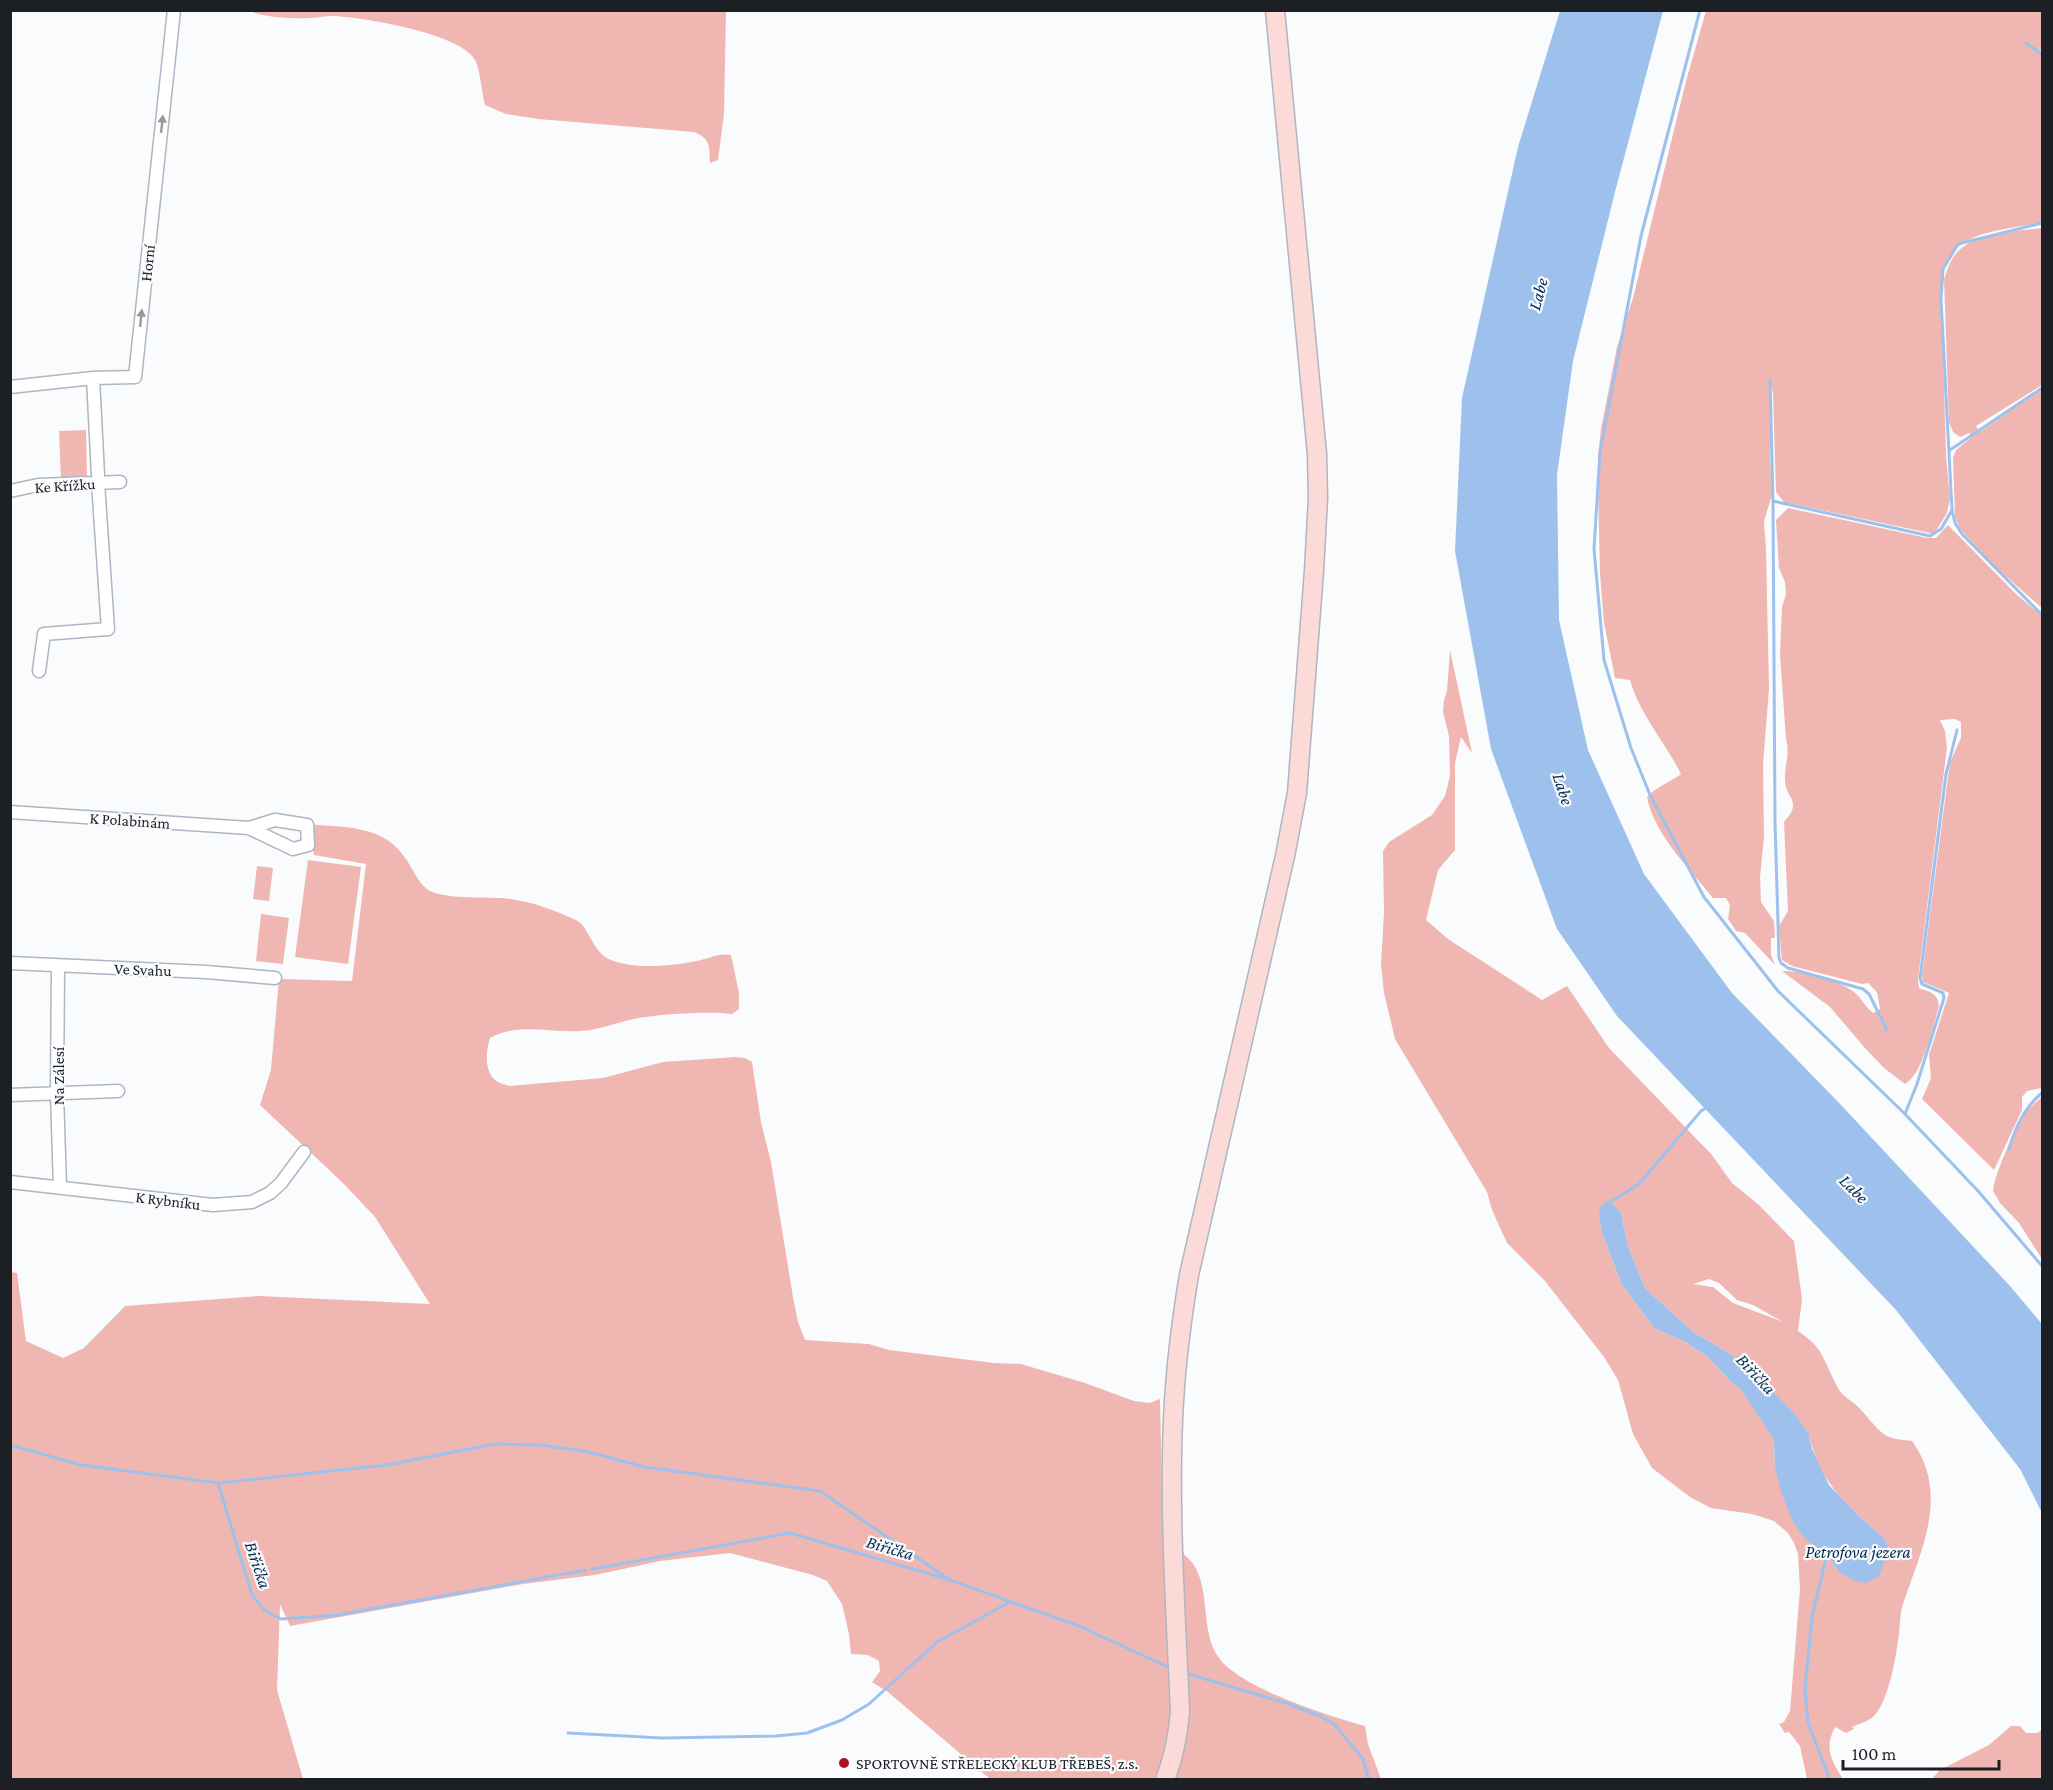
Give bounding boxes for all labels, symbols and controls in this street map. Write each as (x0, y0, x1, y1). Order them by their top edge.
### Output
one-way arrow (157, 115, 167, 134)
street label: Horní (137, 243, 158, 282)
water label: Labe (1524, 276, 1552, 312)
one-way arrow (137, 309, 146, 328)
street label: Ke Křížku (34, 475, 97, 496)
water label: Labe (1549, 771, 1578, 808)
street label: K Polabinám (89, 809, 171, 832)
street label: Ve Svahu (114, 960, 173, 979)
street label: Na Zálesí (50, 1046, 67, 1105)
water label: Labe (1836, 1171, 1873, 1208)
street label: K Rybníku (134, 1188, 202, 1214)
water label: Biřička (1732, 1350, 1780, 1399)
water label: Biřička (864, 1532, 916, 1564)
water label: Biřička (241, 1539, 275, 1592)
water label: Petrofova jezera (1805, 1542, 1911, 1563)
scale bar (1843, 1733, 1999, 1771)
text: 100 m (1852, 1744, 1897, 1764)
place label: SPORTOVNĚ STŘELECKÝ KLUB TŘEBEŠ, z.s. (856, 1755, 1138, 1772)
marker: SPORTOVNĚ STŘELECKÝ KLUB TŘEBEŠ, z.s. (837, 1756, 851, 1770)

